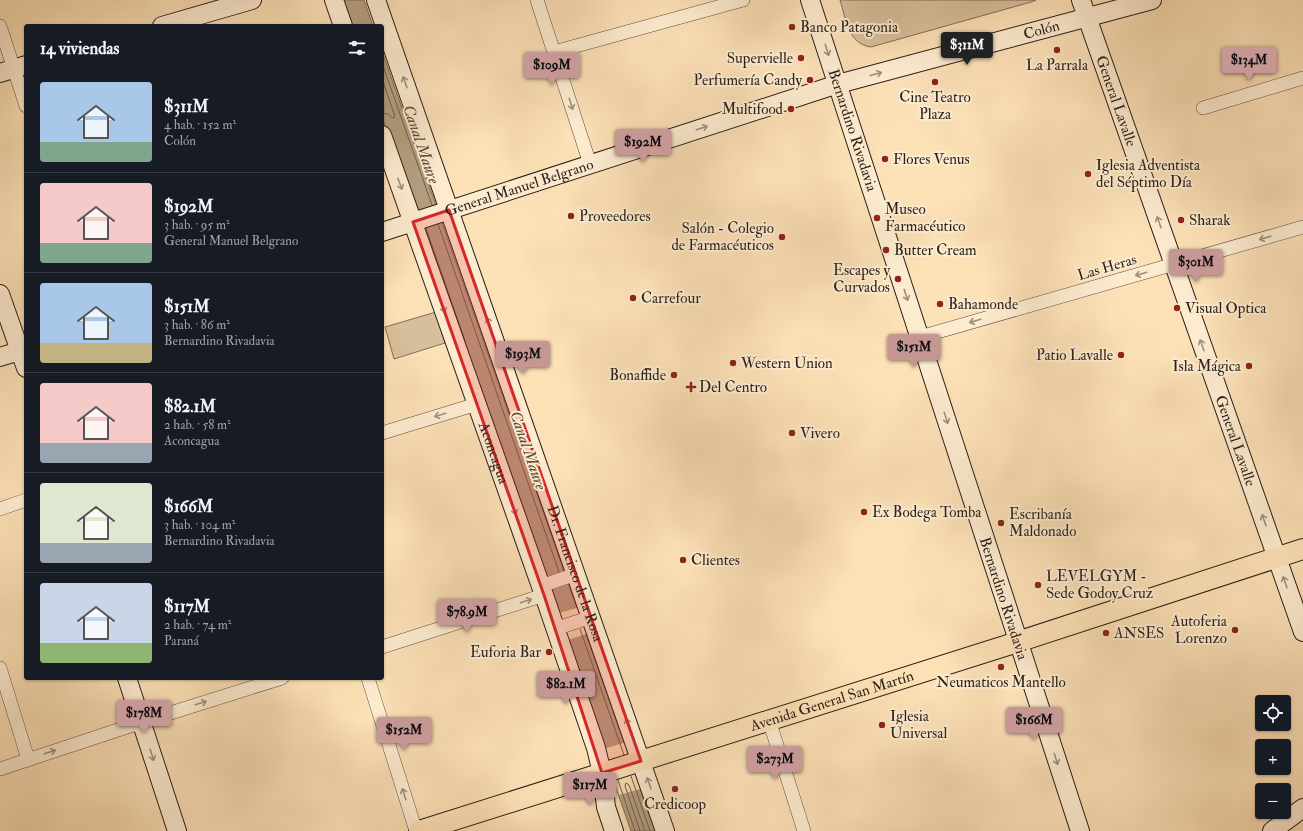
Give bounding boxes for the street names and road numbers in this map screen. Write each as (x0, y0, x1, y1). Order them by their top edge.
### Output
street label: Colón (1021, 16, 1062, 44)
street label: General Lavalle (1091, 53, 1141, 149)
street label: Bernardino Rivadavia (823, 67, 882, 195)
street label: General Manuel Belgrano (442, 155, 596, 221)
street label: Las Heras (1075, 250, 1139, 285)
street label: General Lavalle (1211, 393, 1260, 489)
street label: Aconcagua (474, 419, 513, 487)
street label: Dr. Francisco de la Rosa (542, 503, 608, 645)
street label: Bernardino Rivadavia (975, 535, 1032, 663)
street label: Avenida General San Martín (747, 666, 916, 736)

